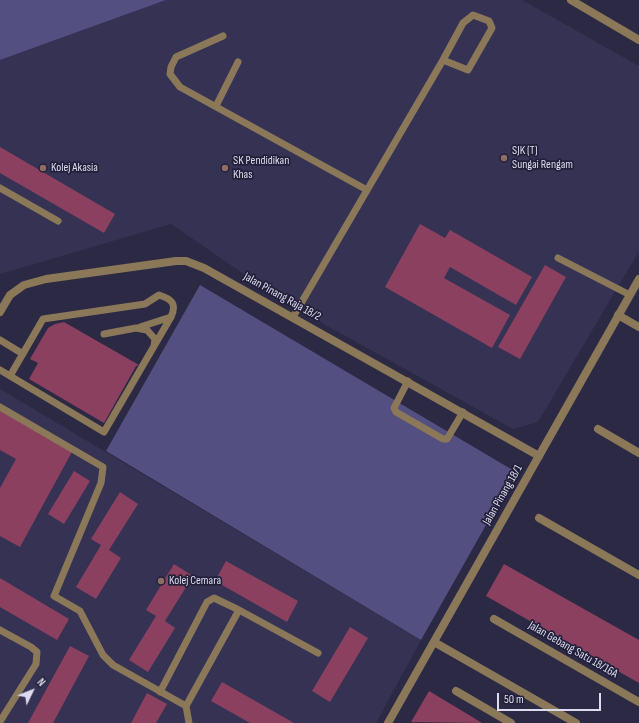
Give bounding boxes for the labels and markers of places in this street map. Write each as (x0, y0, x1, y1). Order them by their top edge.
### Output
place label: SJK (T) Sungai Rengam (512, 144, 573, 172)
marker: SJK (T) Sungai Rengam (499, 153, 509, 163)
place label: SK Pendidikan Khas (233, 154, 289, 182)
place label: Kolej Akasia (51, 161, 98, 175)
marker: Kolej Akasia (38, 163, 48, 173)
marker: SK Pendidikan Khas (220, 163, 230, 173)
place label: Kolej Cemara (169, 574, 221, 588)
marker: Kolej Cemara (156, 576, 166, 586)

